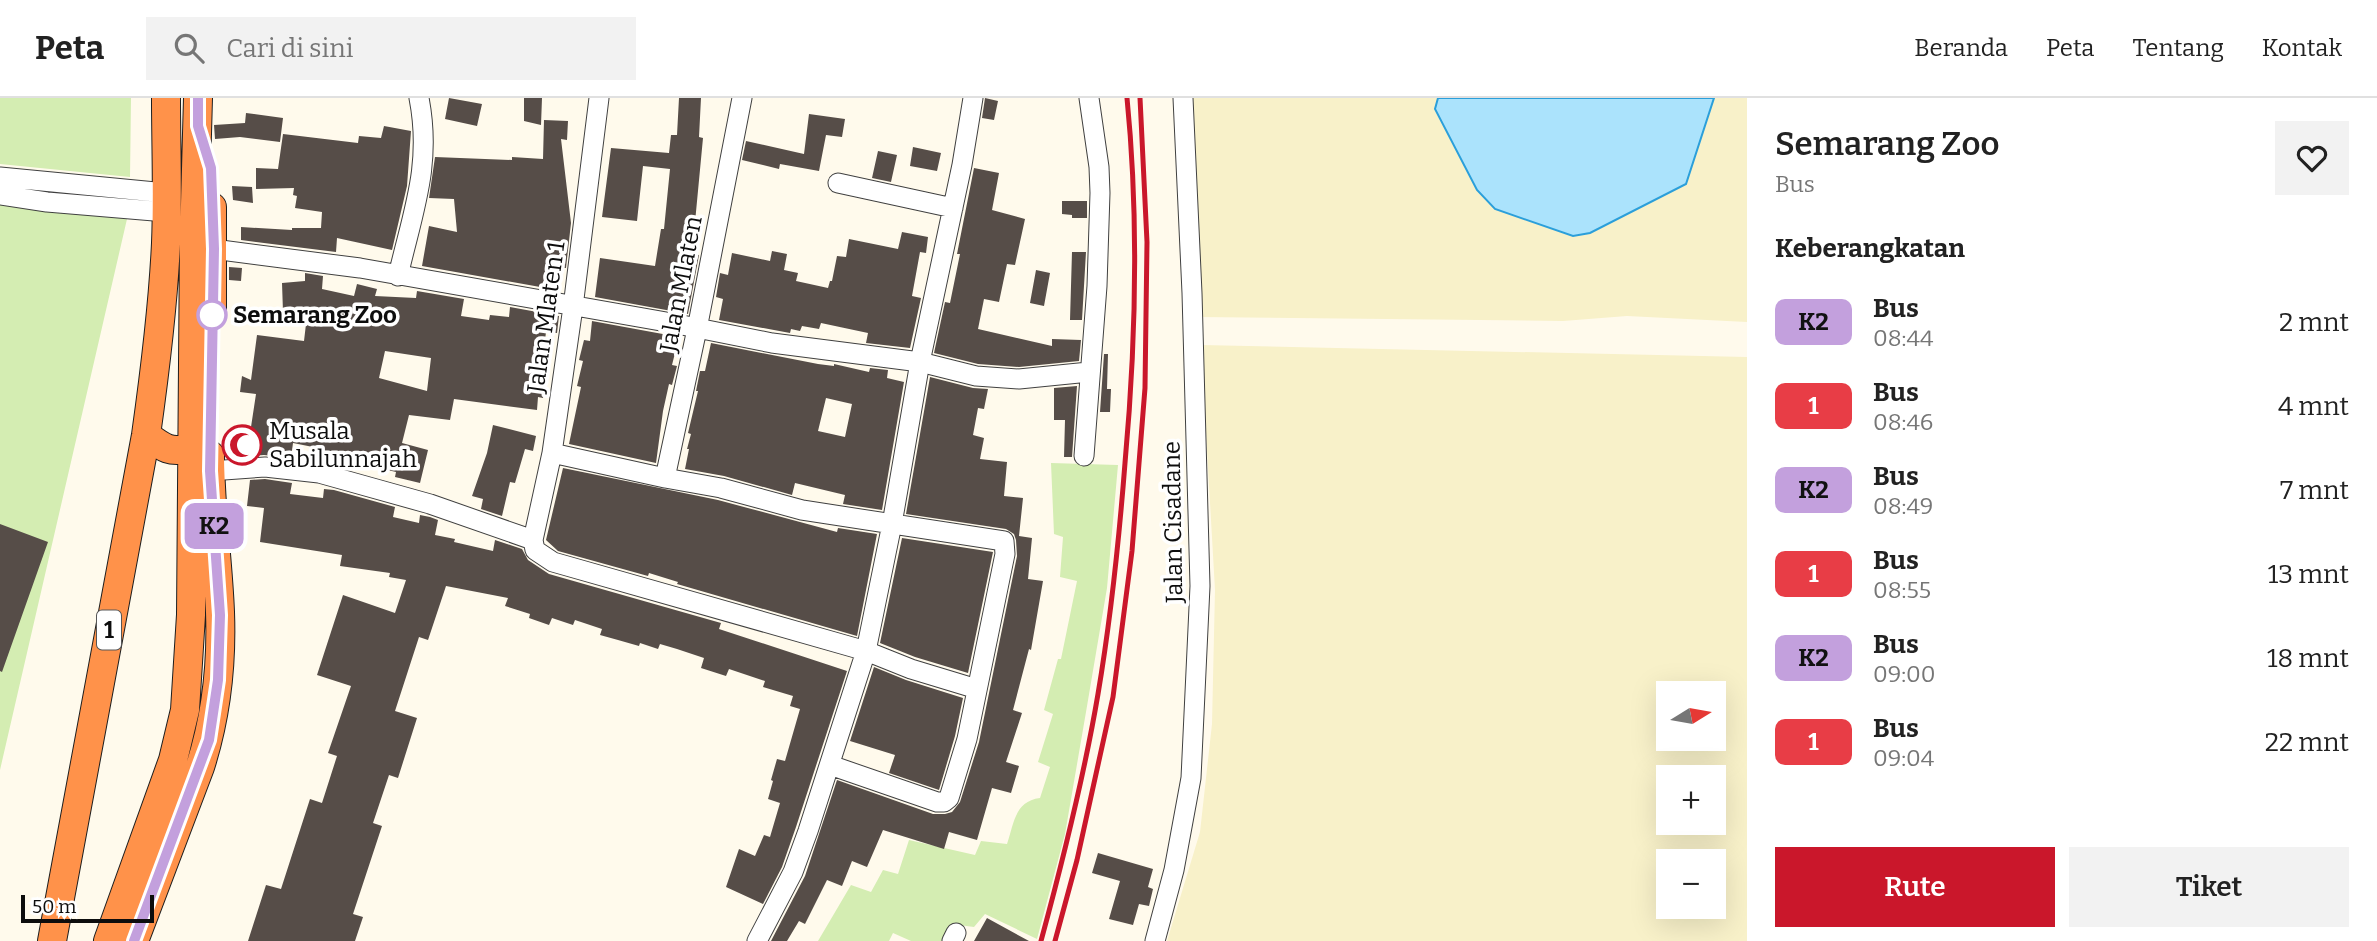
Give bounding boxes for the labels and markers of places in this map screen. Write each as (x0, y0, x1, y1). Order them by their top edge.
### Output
marker: Semarang Zoo (197, 300, 227, 330)
place label: Semarang Zoo (233, 301, 397, 329)
place label: Musala Sabilunnajah (269, 417, 417, 473)
mosque icon: Musala Sabilunnajah (221, 424, 263, 466)

